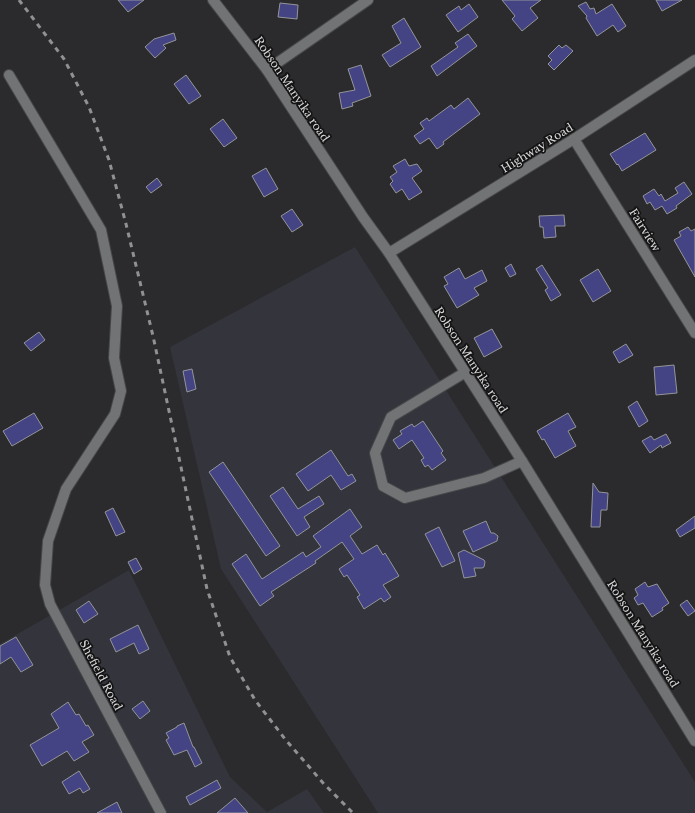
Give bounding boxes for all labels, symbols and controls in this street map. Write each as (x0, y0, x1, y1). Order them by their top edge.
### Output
street label: Robson Manyika road (252, 34, 333, 145)
street label: Highway Road (498, 120, 576, 176)
street label: Fairview (626, 206, 664, 255)
street label: Robson Manyika road (431, 304, 511, 416)
street label: Robson Manyika road (604, 578, 682, 691)
street label: Shefield Road (77, 637, 126, 713)

